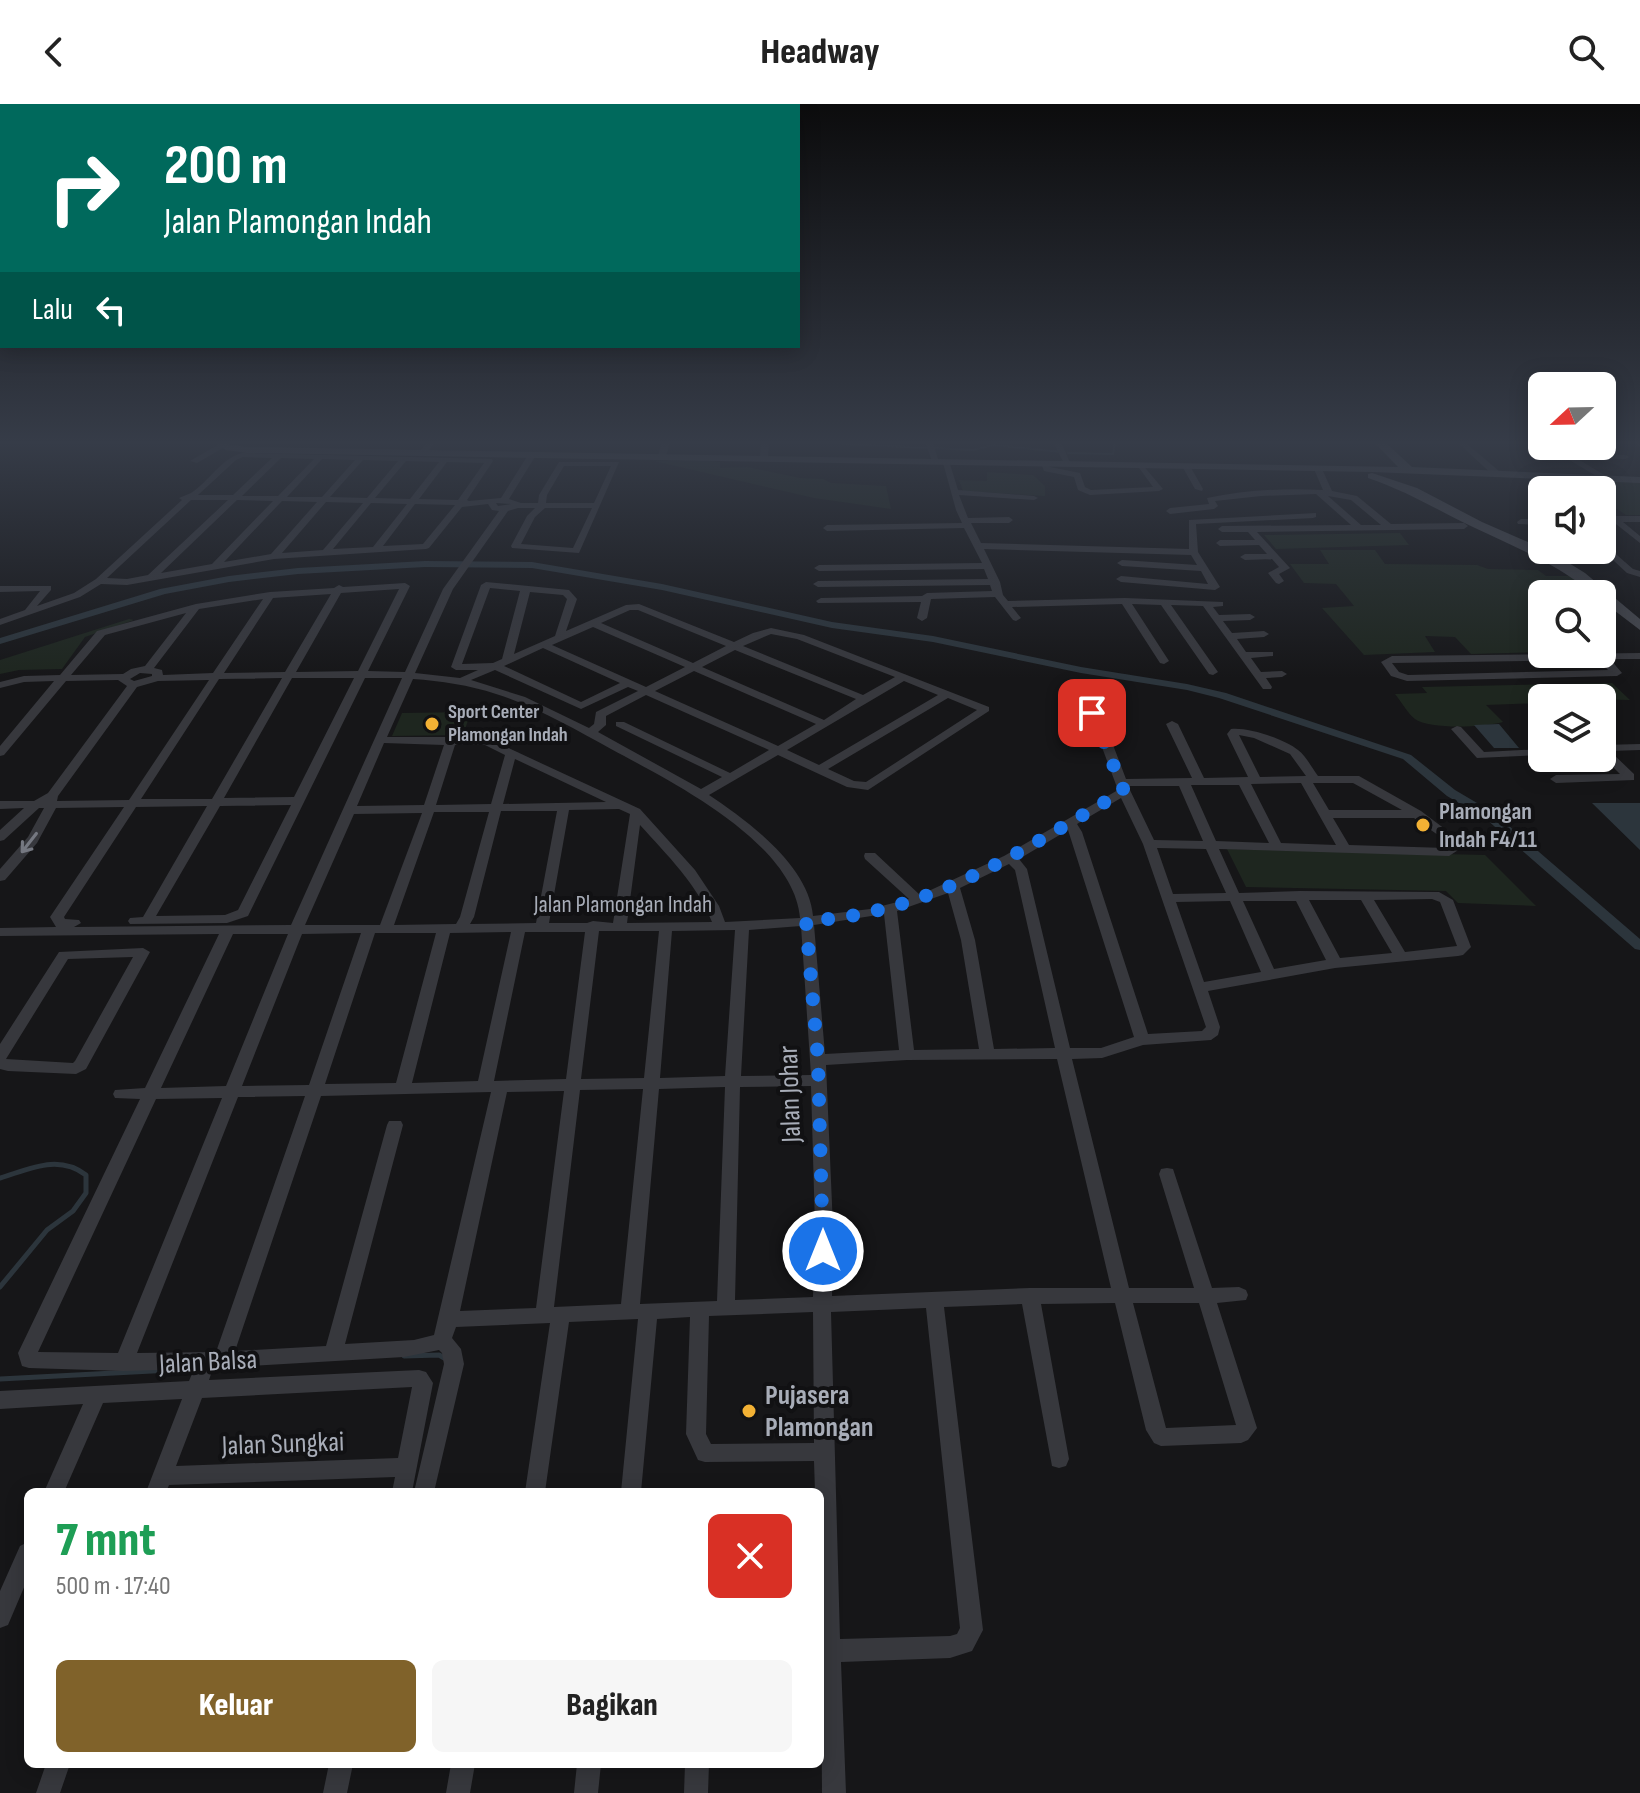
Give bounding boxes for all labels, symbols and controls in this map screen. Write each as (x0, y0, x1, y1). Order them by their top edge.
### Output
icon: back (32, 30, 76, 74)
icon: search (1564, 30, 1608, 74)
text: Headway (761, 31, 879, 74)
text: 200 m (164, 133, 288, 200)
icon: right (32, 136, 136, 240)
text: Jalan Plamongan Indah (164, 201, 432, 244)
icon: left (89, 288, 133, 332)
text: Lalu (32, 292, 73, 328)
north arrow (1528, 372, 1616, 460)
map controls (1528, 372, 1616, 772)
button: sound (1528, 476, 1616, 564)
button: search (1528, 580, 1616, 668)
pin (1058, 679, 1126, 747)
button: layers (1528, 684, 1616, 772)
icon: arrive (1070, 691, 1114, 735)
place label: Sport Center Plamongan Indah (448, 700, 568, 747)
marker: Sport Center Plamongan Indah (423, 715, 441, 733)
place label: Plamongan Indah F4/11 (1439, 797, 1537, 854)
marker: Plamongan Indah F4/11 (1414, 816, 1432, 834)
one-way arrow (20, 832, 38, 853)
street label: Jalan Plamongan Indah (533, 890, 712, 919)
street label: Jalan Johar (772, 1045, 808, 1144)
position arrow (781, 1209, 865, 1293)
street label: Jalan Balsa (157, 1343, 258, 1381)
place label: Pujasera Plamongan (765, 1379, 873, 1444)
marker: Pujasera Plamongan (740, 1402, 758, 1420)
street label: Jalan Sungkai (220, 1425, 345, 1463)
text: 7 mnt (56, 1512, 156, 1569)
button: close (708, 1514, 792, 1598)
text: 500 m · 17:40 (56, 1571, 171, 1602)
button: Keluar (56, 1660, 416, 1752)
button: Bagikan (432, 1660, 792, 1752)

